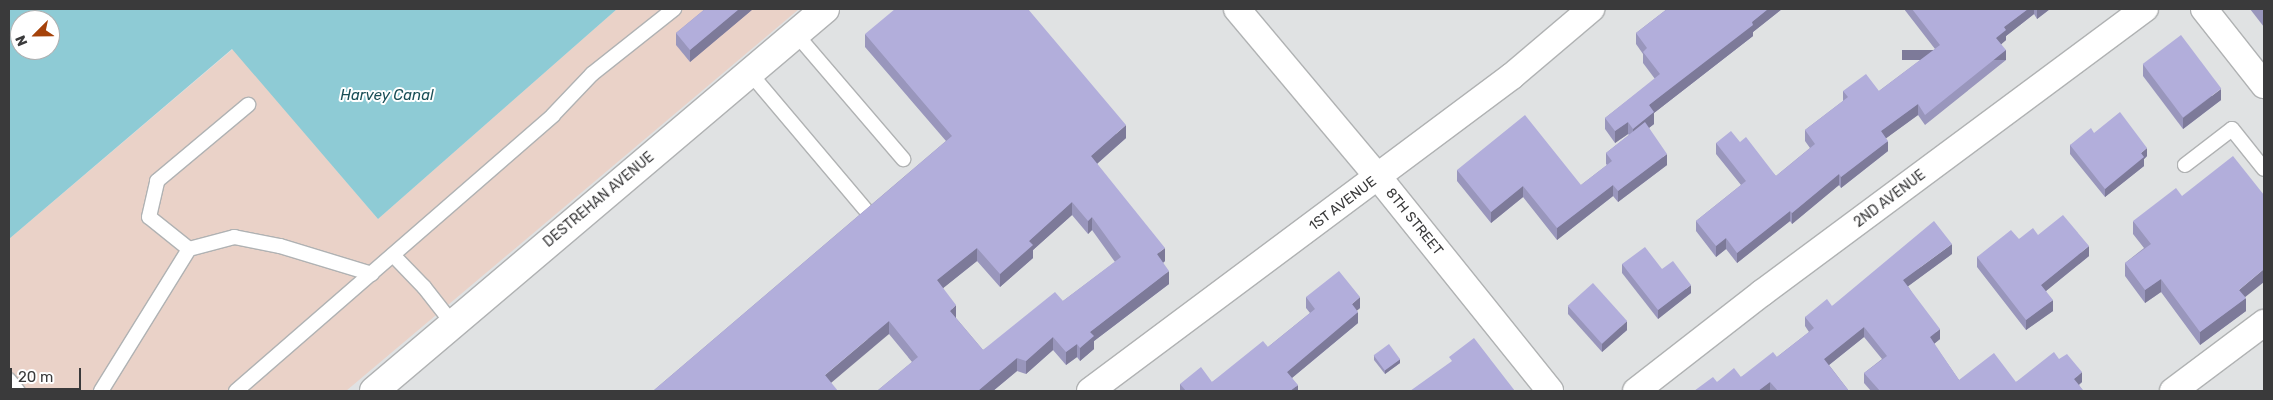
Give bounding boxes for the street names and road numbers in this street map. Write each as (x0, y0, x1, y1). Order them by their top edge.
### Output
street label: DESTREHAN AVENUE (540, 149, 658, 251)
street label: 2ND AVENUE (1851, 167, 1929, 231)
street label: 1ST AVENUE (1306, 173, 1380, 235)
street label: 8TH STREET (1382, 185, 1446, 259)

